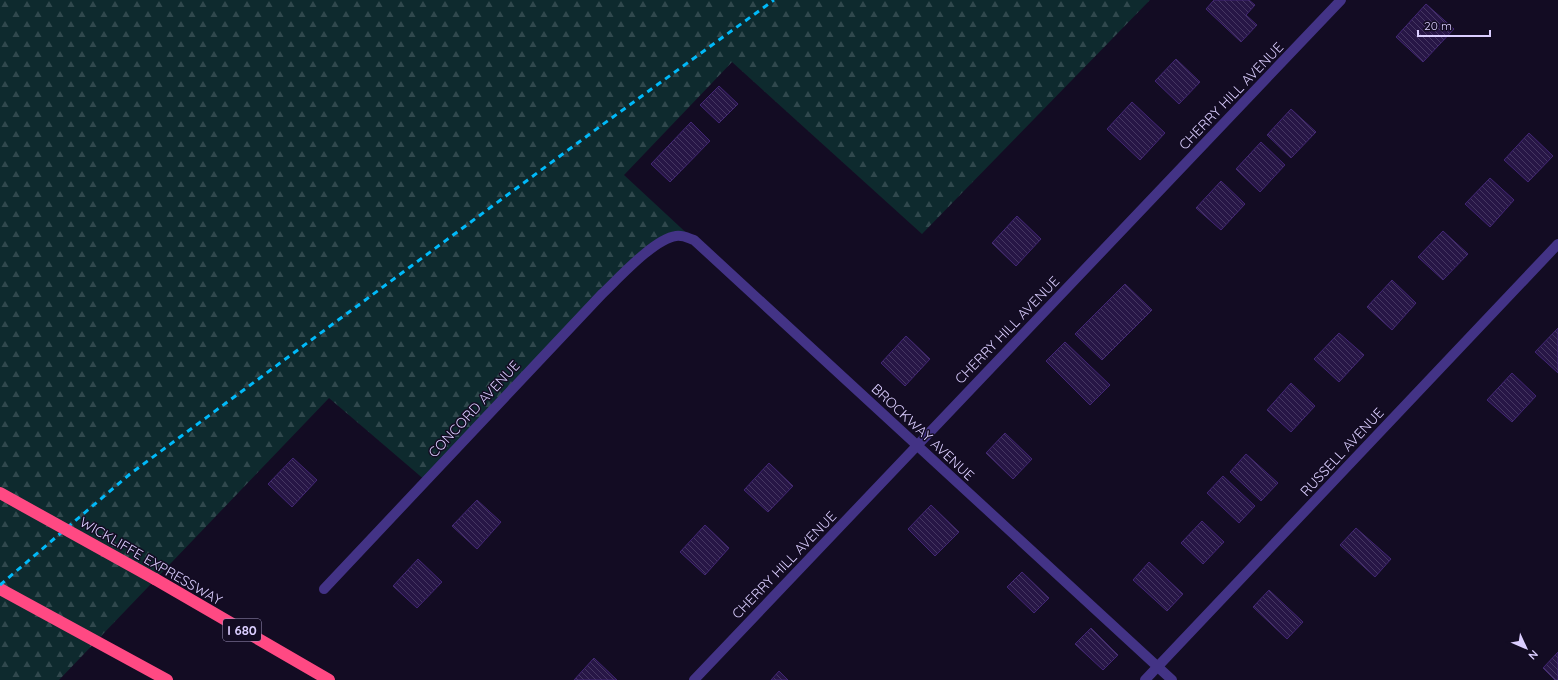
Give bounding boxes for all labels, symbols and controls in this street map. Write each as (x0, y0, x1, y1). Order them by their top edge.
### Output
scale bar (1418, 12, 1490, 38)
text: 20 m (1424, 18, 1452, 33)
street label: CHERRY HILL AVENUE (1175, 38, 1287, 154)
street label: CHERRY HILL AVENUE (951, 272, 1063, 388)
street label: CONCORD AVENUE (424, 357, 524, 461)
street label: BROCKWAY AVENUE (868, 380, 978, 484)
street label: RUSSELL AVENUE (1296, 404, 1388, 500)
street label: CHERRY HILL AVENUE (728, 507, 840, 623)
street label: WICKLIFFE EXPRESSWAY (77, 513, 226, 609)
road number: I 680 (223, 619, 261, 641)
north arrow (1506, 628, 1546, 668)
text: N (1525, 647, 1541, 663)

